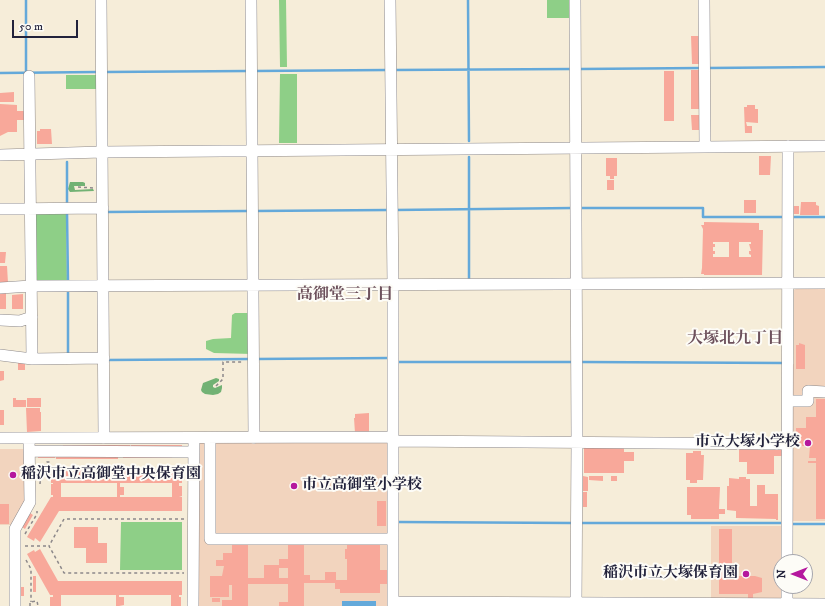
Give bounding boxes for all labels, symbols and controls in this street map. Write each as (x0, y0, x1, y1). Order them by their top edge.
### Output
scale bar (14, 12, 80, 38)
text: 50 m (19, 19, 43, 34)
district label: 高御堂三丁目 (297, 286, 393, 306)
district label: 大塚北九丁目 (687, 330, 783, 350)
place label: 市立大塚小学校 (695, 434, 800, 452)
marker: 市立大塚小学校 (803, 438, 813, 448)
place label: 稲沢市立高御堂中央保育園 (21, 466, 201, 484)
marker: 稲沢市立高御堂中央保育園 (8, 470, 18, 480)
place label: 市立高御堂小学校 (302, 477, 422, 495)
marker: 市立高御堂小学校 (289, 481, 299, 491)
north arrow (773, 554, 813, 594)
place label: 稲沢市立大塚保育園 (603, 565, 738, 583)
marker: 稲沢市立大塚保育園 (741, 569, 751, 579)
text: N (775, 569, 789, 579)

